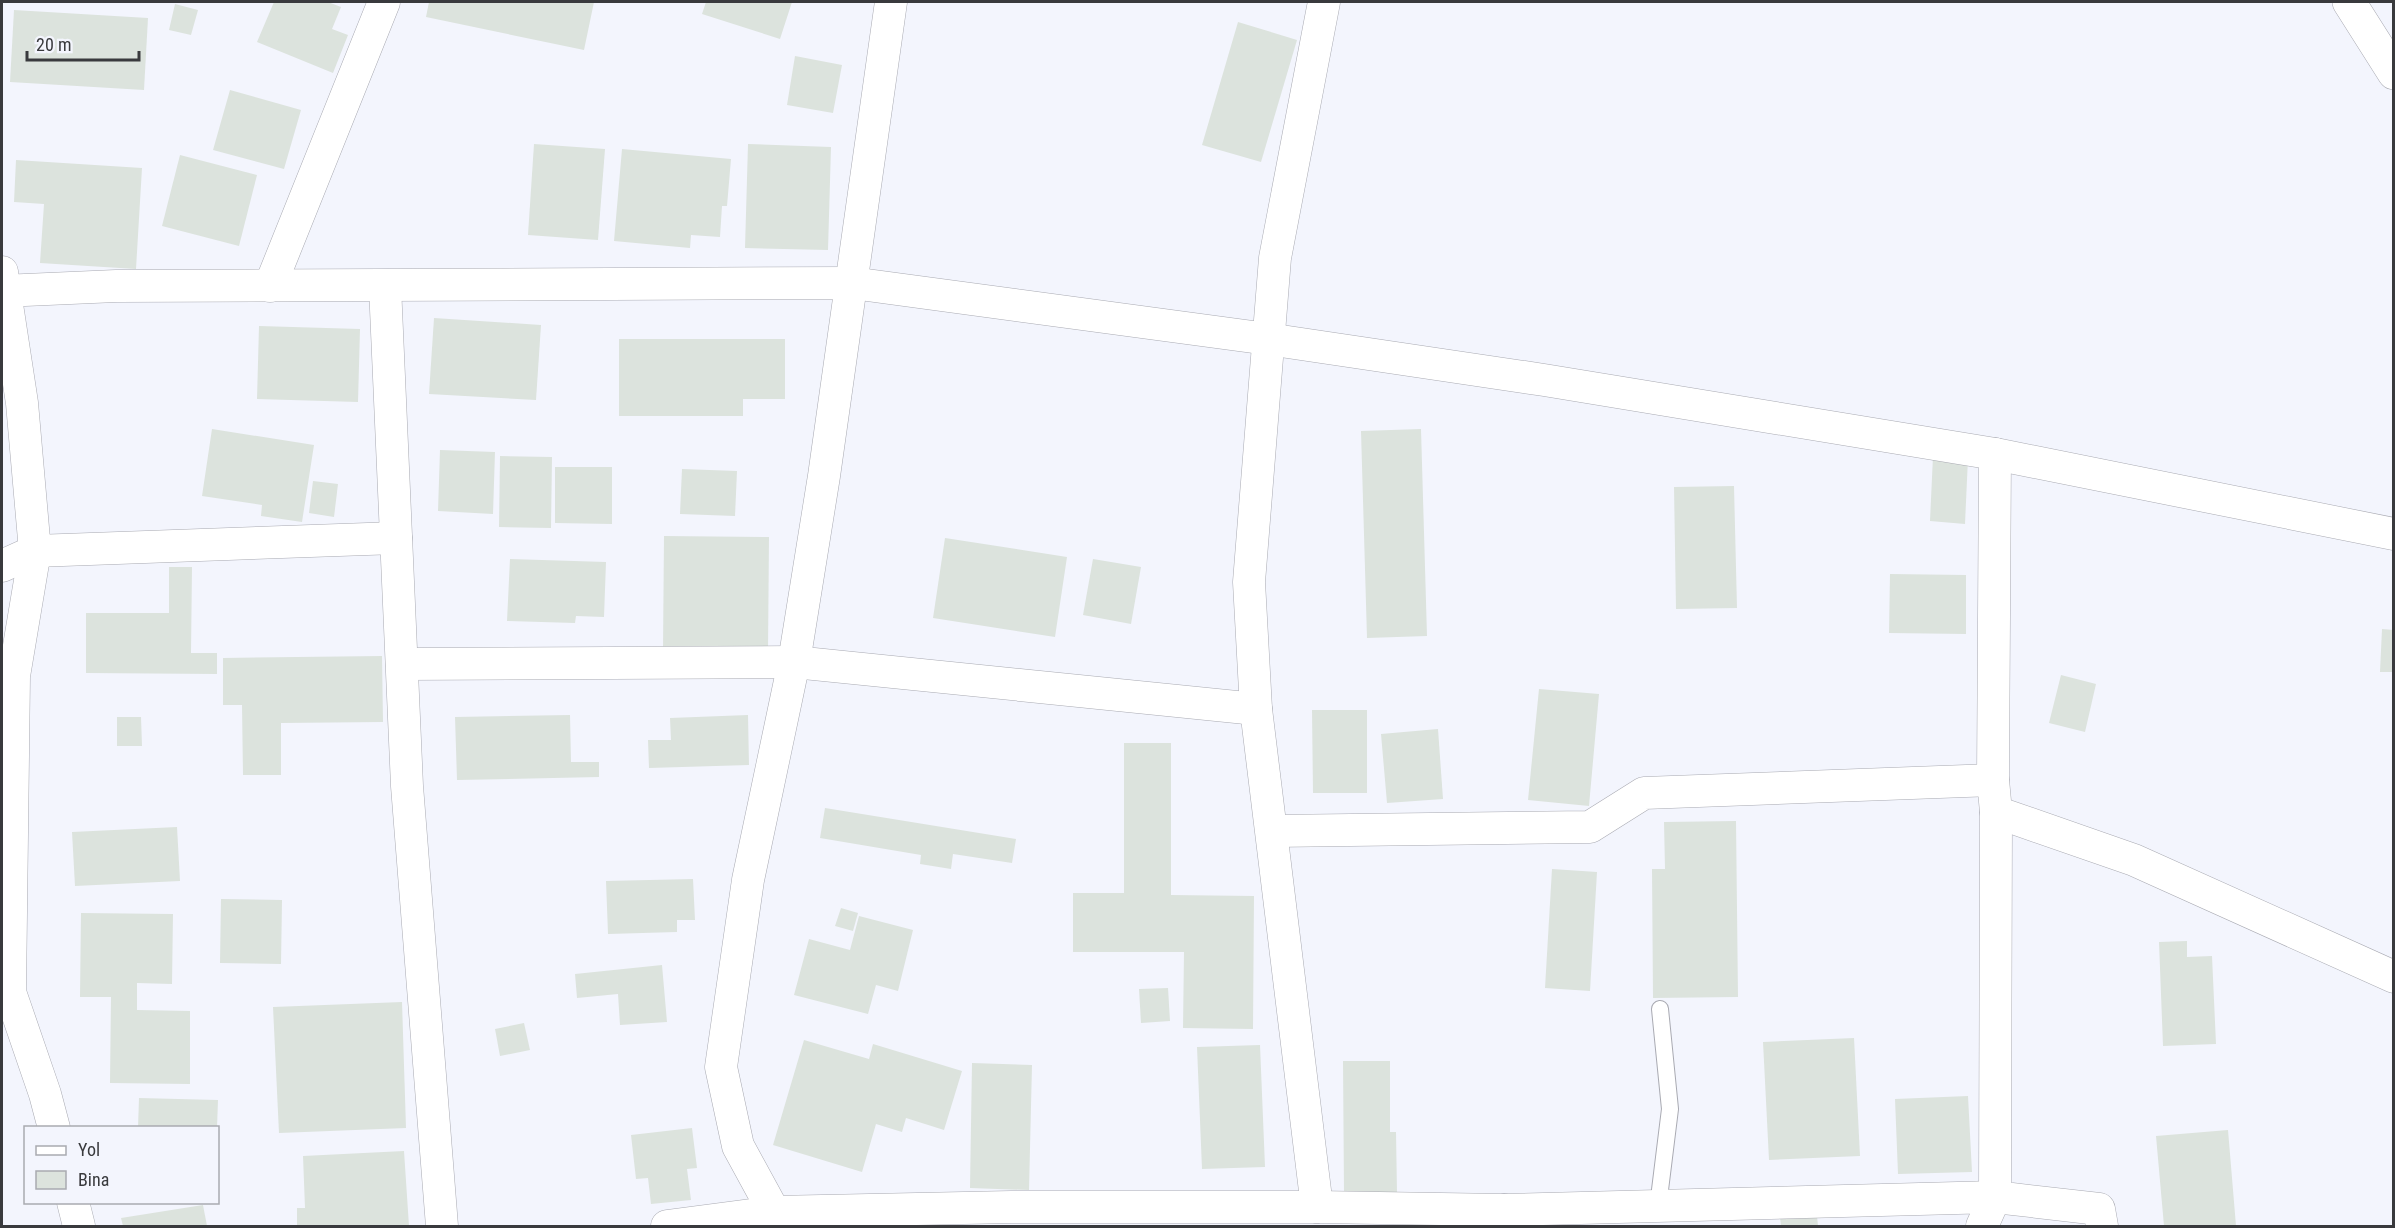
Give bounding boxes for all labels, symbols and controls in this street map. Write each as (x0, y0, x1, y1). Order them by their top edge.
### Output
scale bar (27, 24, 140, 62)
text: 20 m (36, 34, 71, 55)
legend (24, 1126, 219, 1204)
text: Yol (78, 1139, 100, 1160)
text: Bina (78, 1169, 109, 1190)

